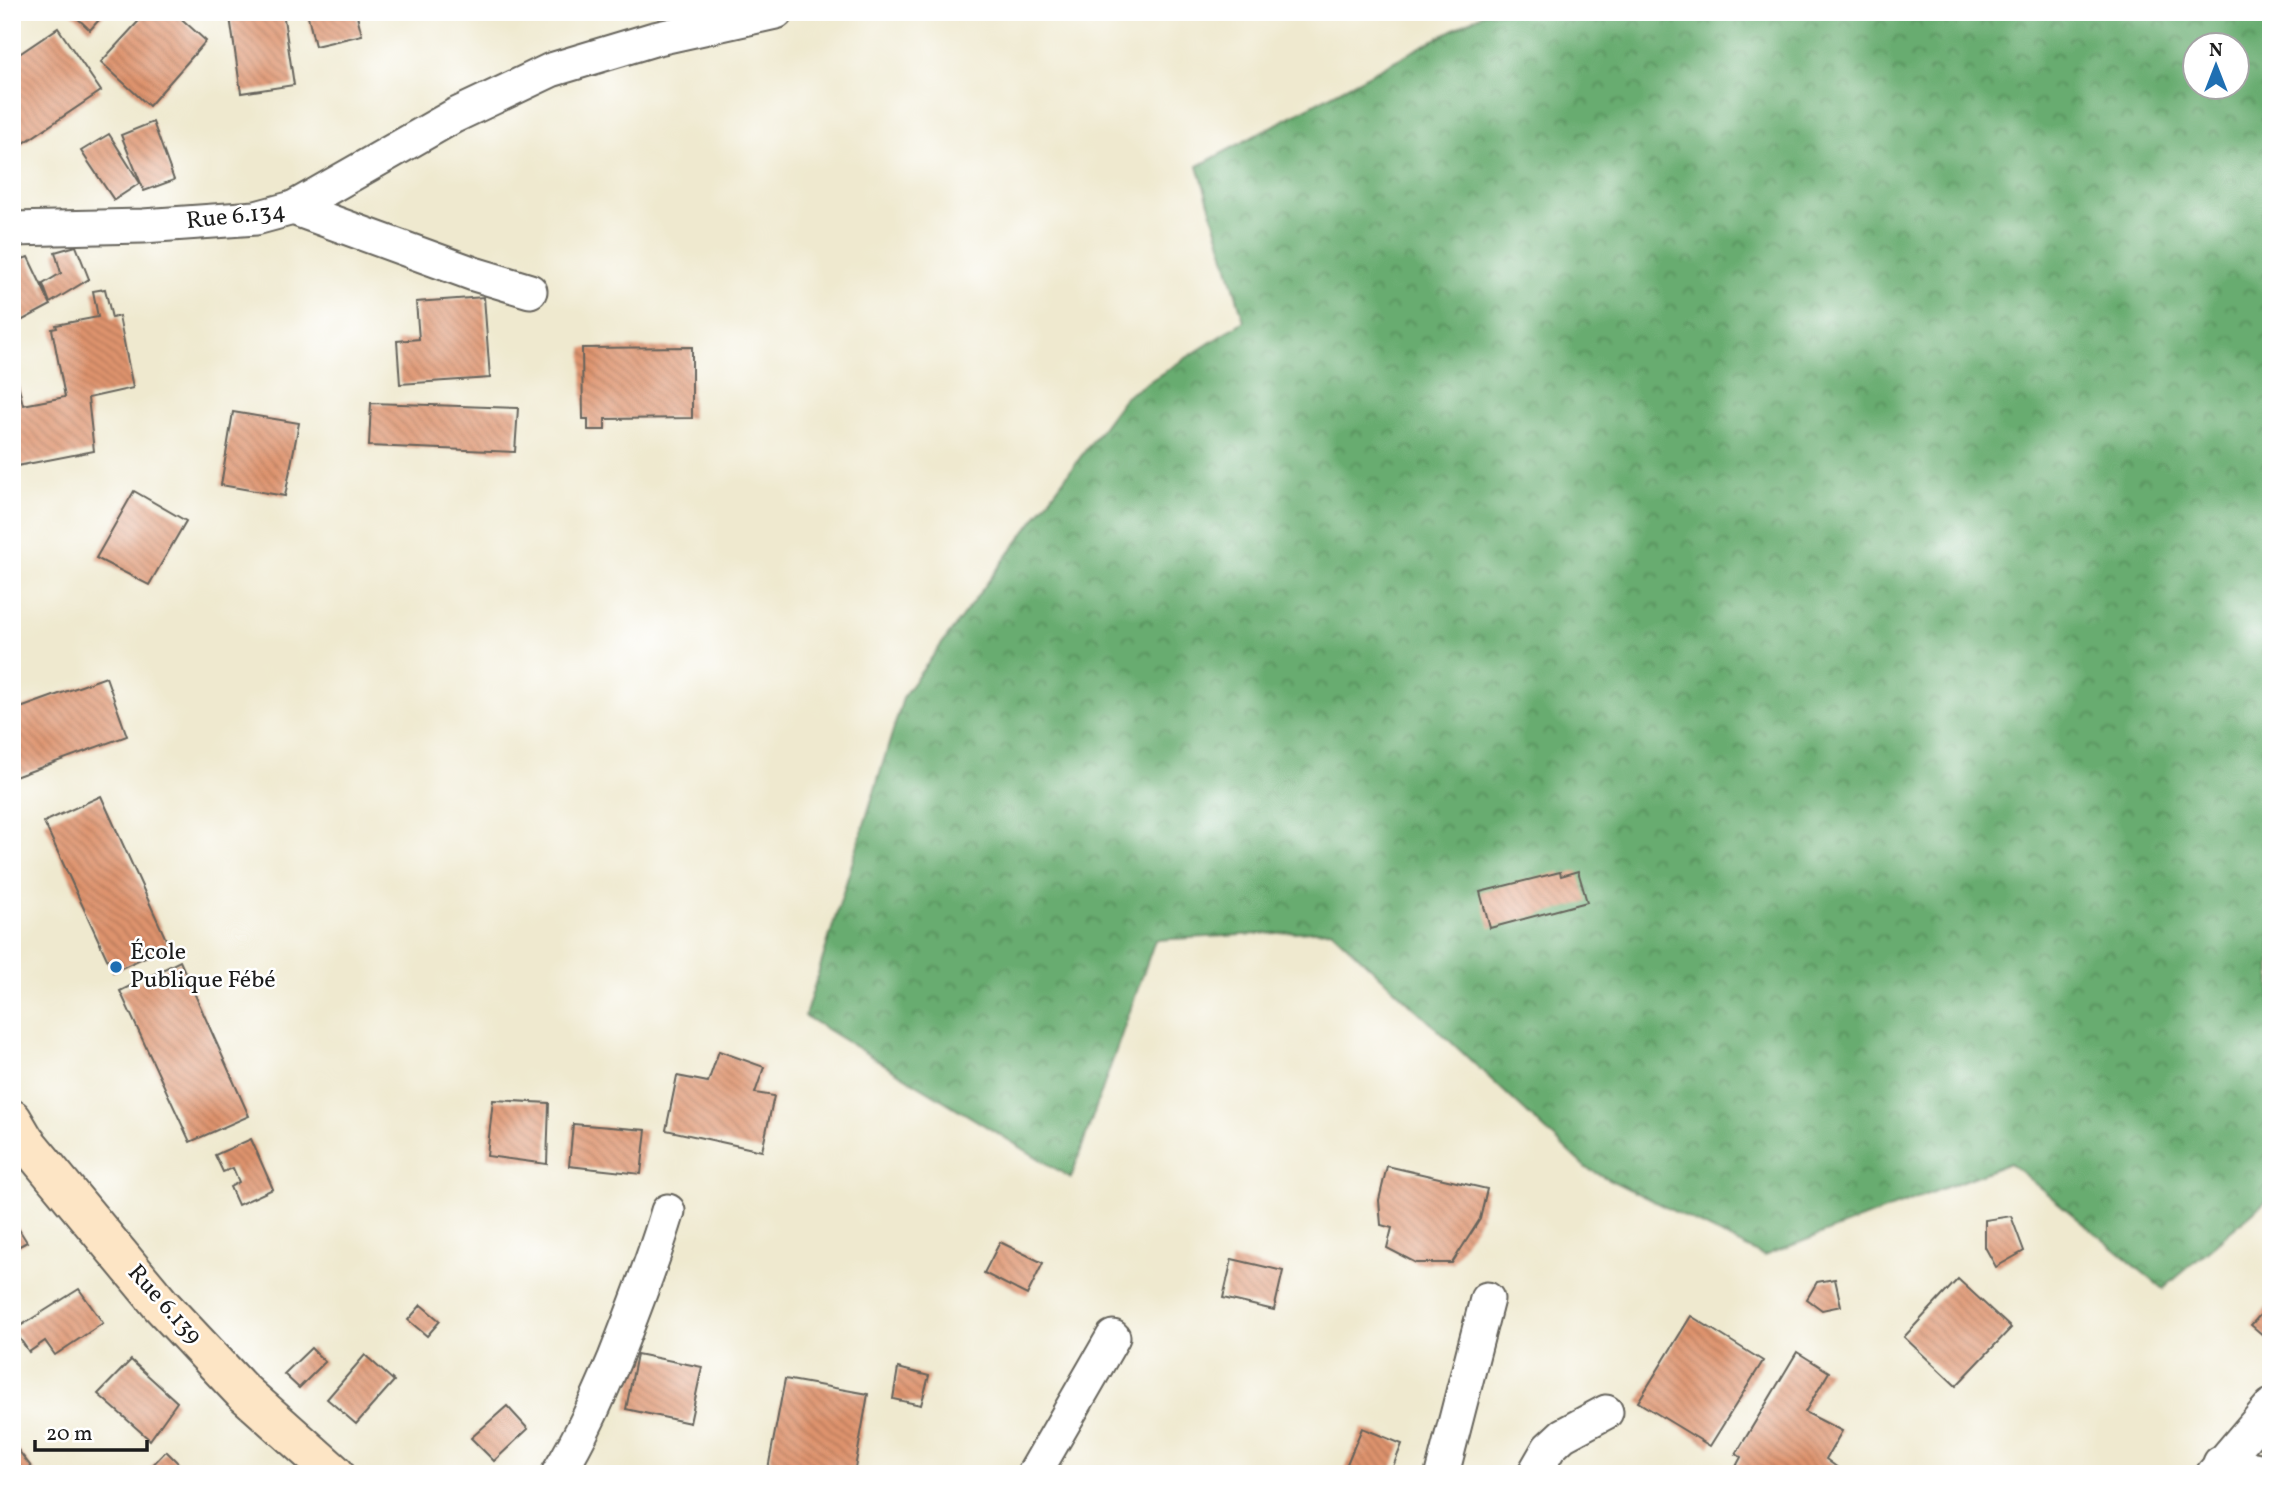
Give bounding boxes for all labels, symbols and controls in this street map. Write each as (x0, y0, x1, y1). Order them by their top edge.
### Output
north arrow (2182, 32, 2252, 102)
text: N (2209, 38, 2223, 64)
street label: Rue 6.134 (185, 195, 287, 239)
place label: École Publique Fébé (130, 936, 276, 998)
marker: École Publique Fébé (108, 959, 124, 975)
street label: Rue 6.139 (119, 1257, 209, 1353)
scale bar (35, 1409, 147, 1453)
text: 20 m (46, 1420, 92, 1449)

